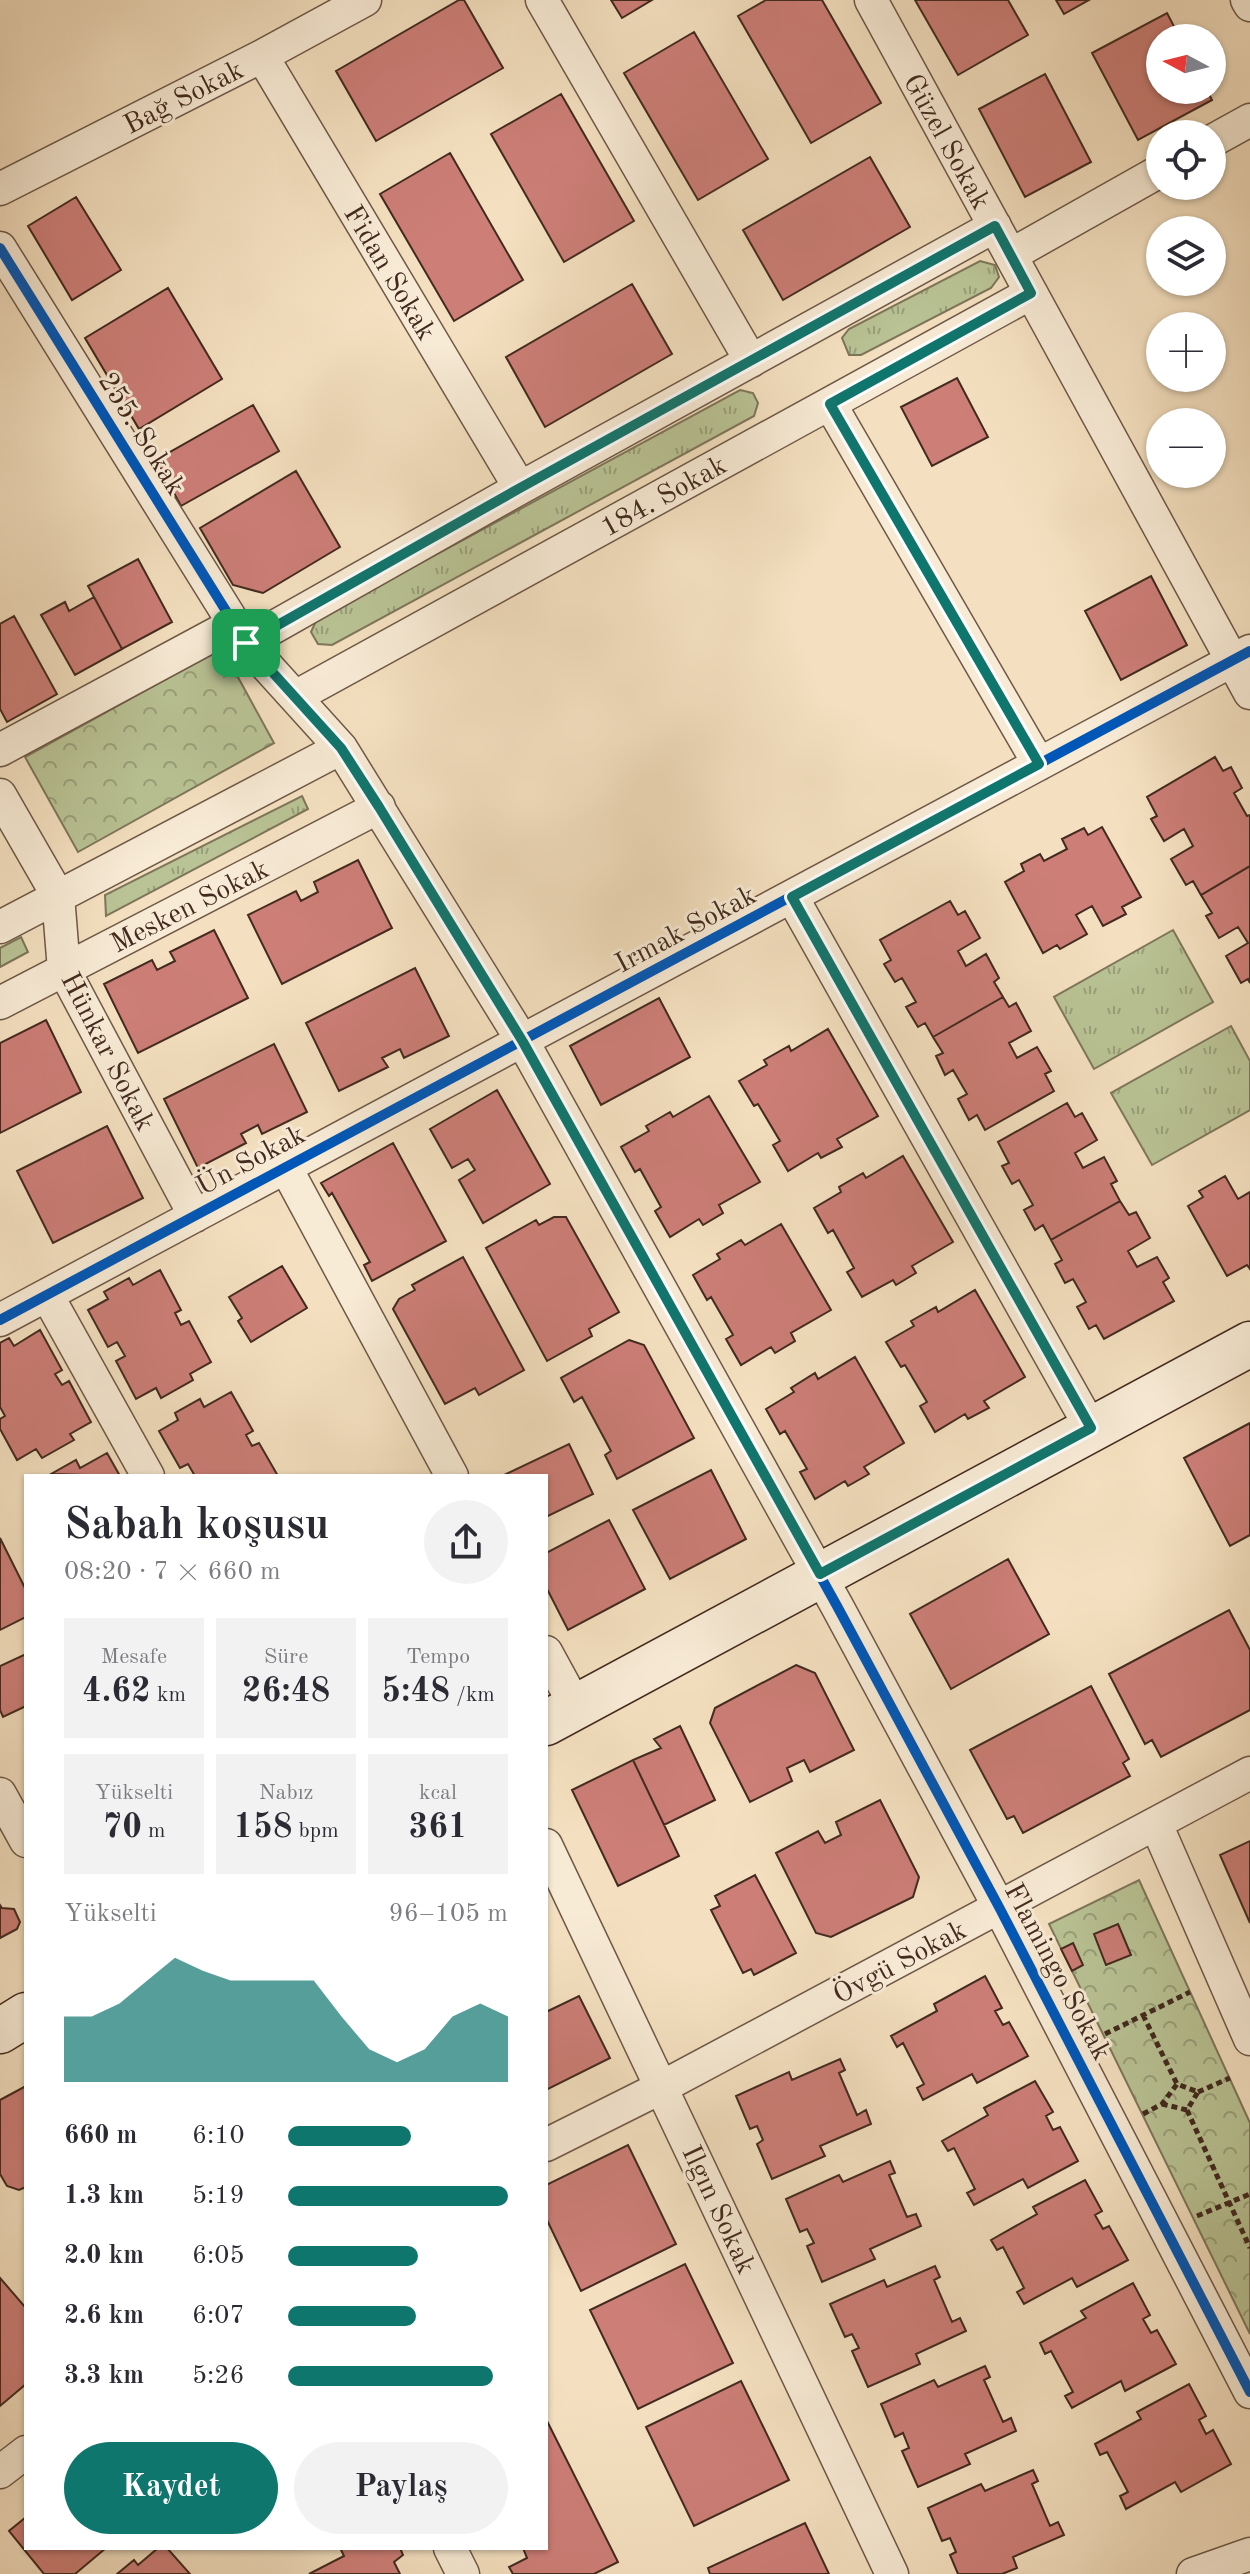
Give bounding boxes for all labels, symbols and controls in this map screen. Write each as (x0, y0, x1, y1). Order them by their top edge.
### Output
north arrow (1146, 24, 1226, 104)
map controls (1146, 24, 1226, 488)
street label: Bağ Sokak (120, 57, 249, 141)
street label: Güzel Sokak (897, 70, 994, 215)
button: locate (1146, 120, 1226, 200)
street label: Fidan Sokak (337, 201, 440, 346)
button: layers (1146, 216, 1226, 296)
button: + (1146, 312, 1226, 392)
street label: 255. Sokak (92, 368, 189, 501)
button: − (1146, 408, 1226, 488)
street label: 184. Sokak (597, 452, 732, 543)
pin (212, 609, 280, 677)
icon: arrive (224, 621, 268, 665)
street label: Mesken Sokak (107, 856, 274, 959)
street label: Irmak Sokak (611, 882, 761, 979)
street label: Hünkar Sokak (54, 968, 158, 1136)
street label: Ün Sokak (190, 1118, 311, 1202)
button: share (424, 1500, 508, 1584)
text: Sabah koşusu (64, 1504, 329, 1548)
text: 08:20 · 7 × 660 m (64, 1559, 281, 1585)
text: Mesafe (101, 1646, 167, 1668)
text: Süre (264, 1646, 308, 1668)
text: Tempo (406, 1646, 470, 1668)
text: 4.62 (82, 1675, 151, 1709)
text: 26:48 (242, 1675, 330, 1709)
text: 5:48 (381, 1675, 450, 1709)
text: km (151, 1684, 186, 1706)
text: /km (450, 1684, 495, 1706)
text: Yükselti (95, 1782, 173, 1804)
text: Nabız (259, 1782, 313, 1804)
text: kcal (419, 1782, 457, 1804)
text: 70 (102, 1811, 142, 1845)
text: 158 (233, 1811, 292, 1845)
text: 361 (408, 1811, 468, 1845)
text: m (142, 1820, 166, 1842)
text: bpm (292, 1820, 339, 1842)
street label: Flamingo Sokak (998, 1879, 1115, 2066)
text: Yükselti (64, 1901, 157, 1927)
text: 96–105 m (389, 1901, 508, 1927)
street label: Övgü Sokak (827, 1913, 972, 2010)
text: 660 m (64, 2123, 137, 2149)
text: 6:10 (192, 2123, 245, 2149)
street label: Ilgın Sokak (675, 2142, 759, 2279)
text: 1.3 km (64, 2183, 144, 2209)
text: 5:19 (192, 2183, 245, 2209)
text: 2.0 km (64, 2243, 144, 2269)
text: 6:05 (192, 2243, 245, 2269)
text: 2.6 km (64, 2303, 144, 2329)
text: 6:07 (192, 2303, 245, 2329)
text: 3.3 km (64, 2363, 144, 2389)
text: 5:26 (192, 2363, 245, 2389)
button: Kaydet (64, 2442, 278, 2534)
button: Paylaş (294, 2442, 508, 2534)

